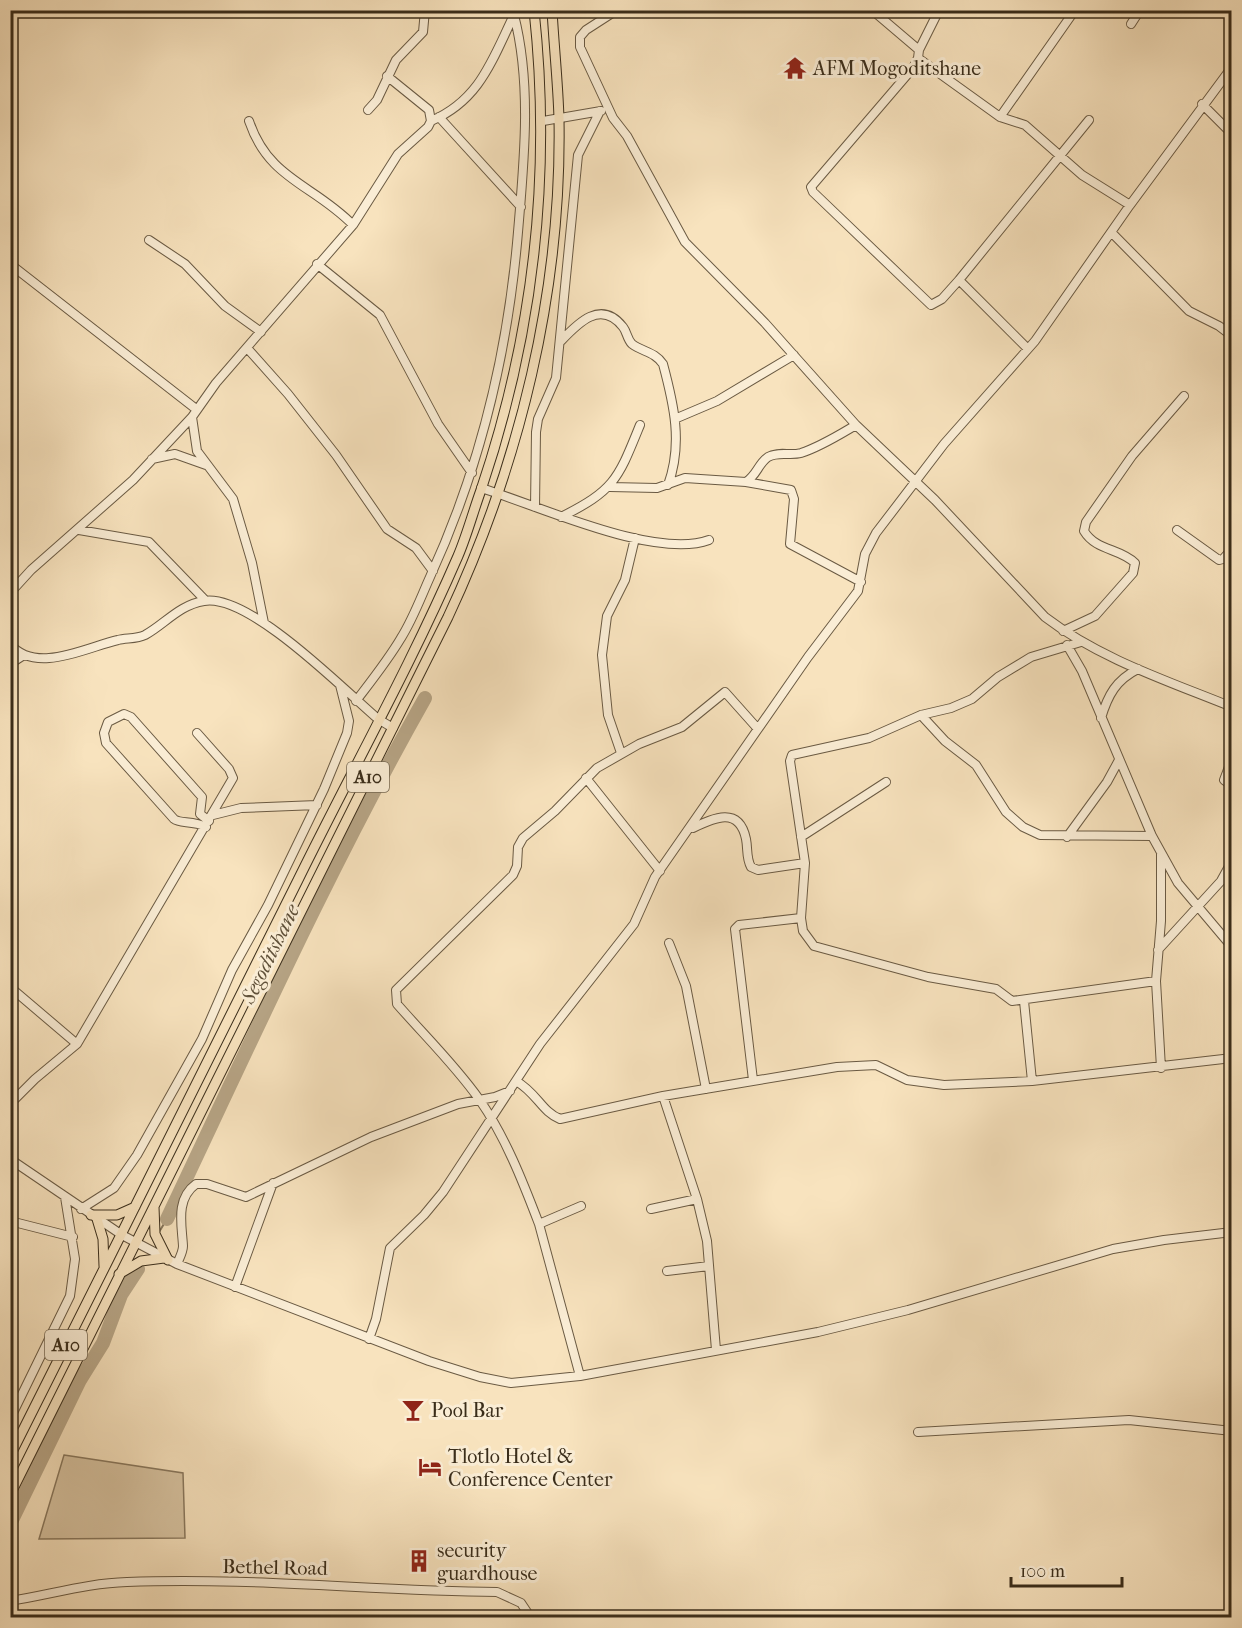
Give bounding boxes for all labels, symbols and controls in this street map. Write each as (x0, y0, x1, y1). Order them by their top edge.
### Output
temple icon: AFM Mogoditshane (782, 55, 808, 81)
place label: AFM Mogoditshane (812, 57, 981, 80)
road number: A10 (347, 762, 389, 792)
water label: Segoditshane (235, 900, 305, 1008)
road number: A10 (45, 1330, 87, 1360)
bar icon: Pool Bar (400, 1397, 426, 1423)
place label: Pool Bar (431, 1399, 504, 1422)
place label: Tlotlo Hotel & Conference Center (448, 1445, 613, 1491)
hotel icon: Tlotlo Hotel & Conference Center (417, 1454, 443, 1480)
place label: security guardhouse (437, 1539, 538, 1585)
building icon: security guardhouse (406, 1548, 432, 1574)
scale bar (1011, 1550, 1122, 1588)
street label: Bethel Road (222, 1555, 329, 1580)
text: 100 m (1020, 1561, 1065, 1582)

